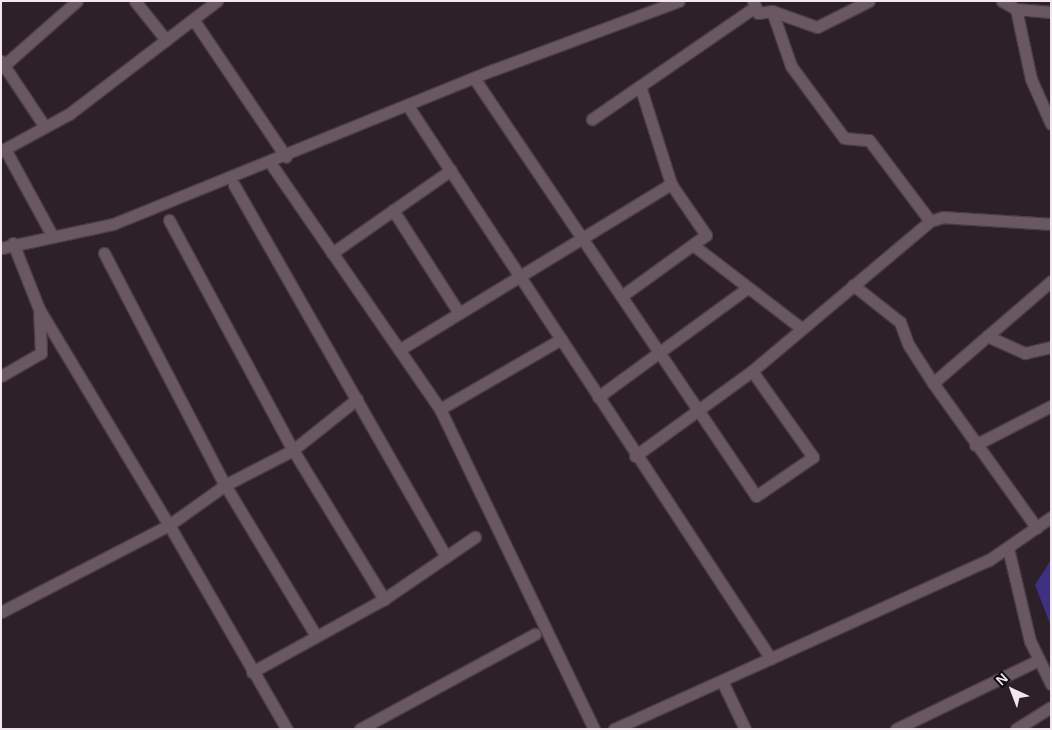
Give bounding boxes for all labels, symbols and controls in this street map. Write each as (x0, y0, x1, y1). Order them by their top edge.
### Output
north arrow (987, 665, 1037, 715)
text: N (993, 670, 1011, 688)

